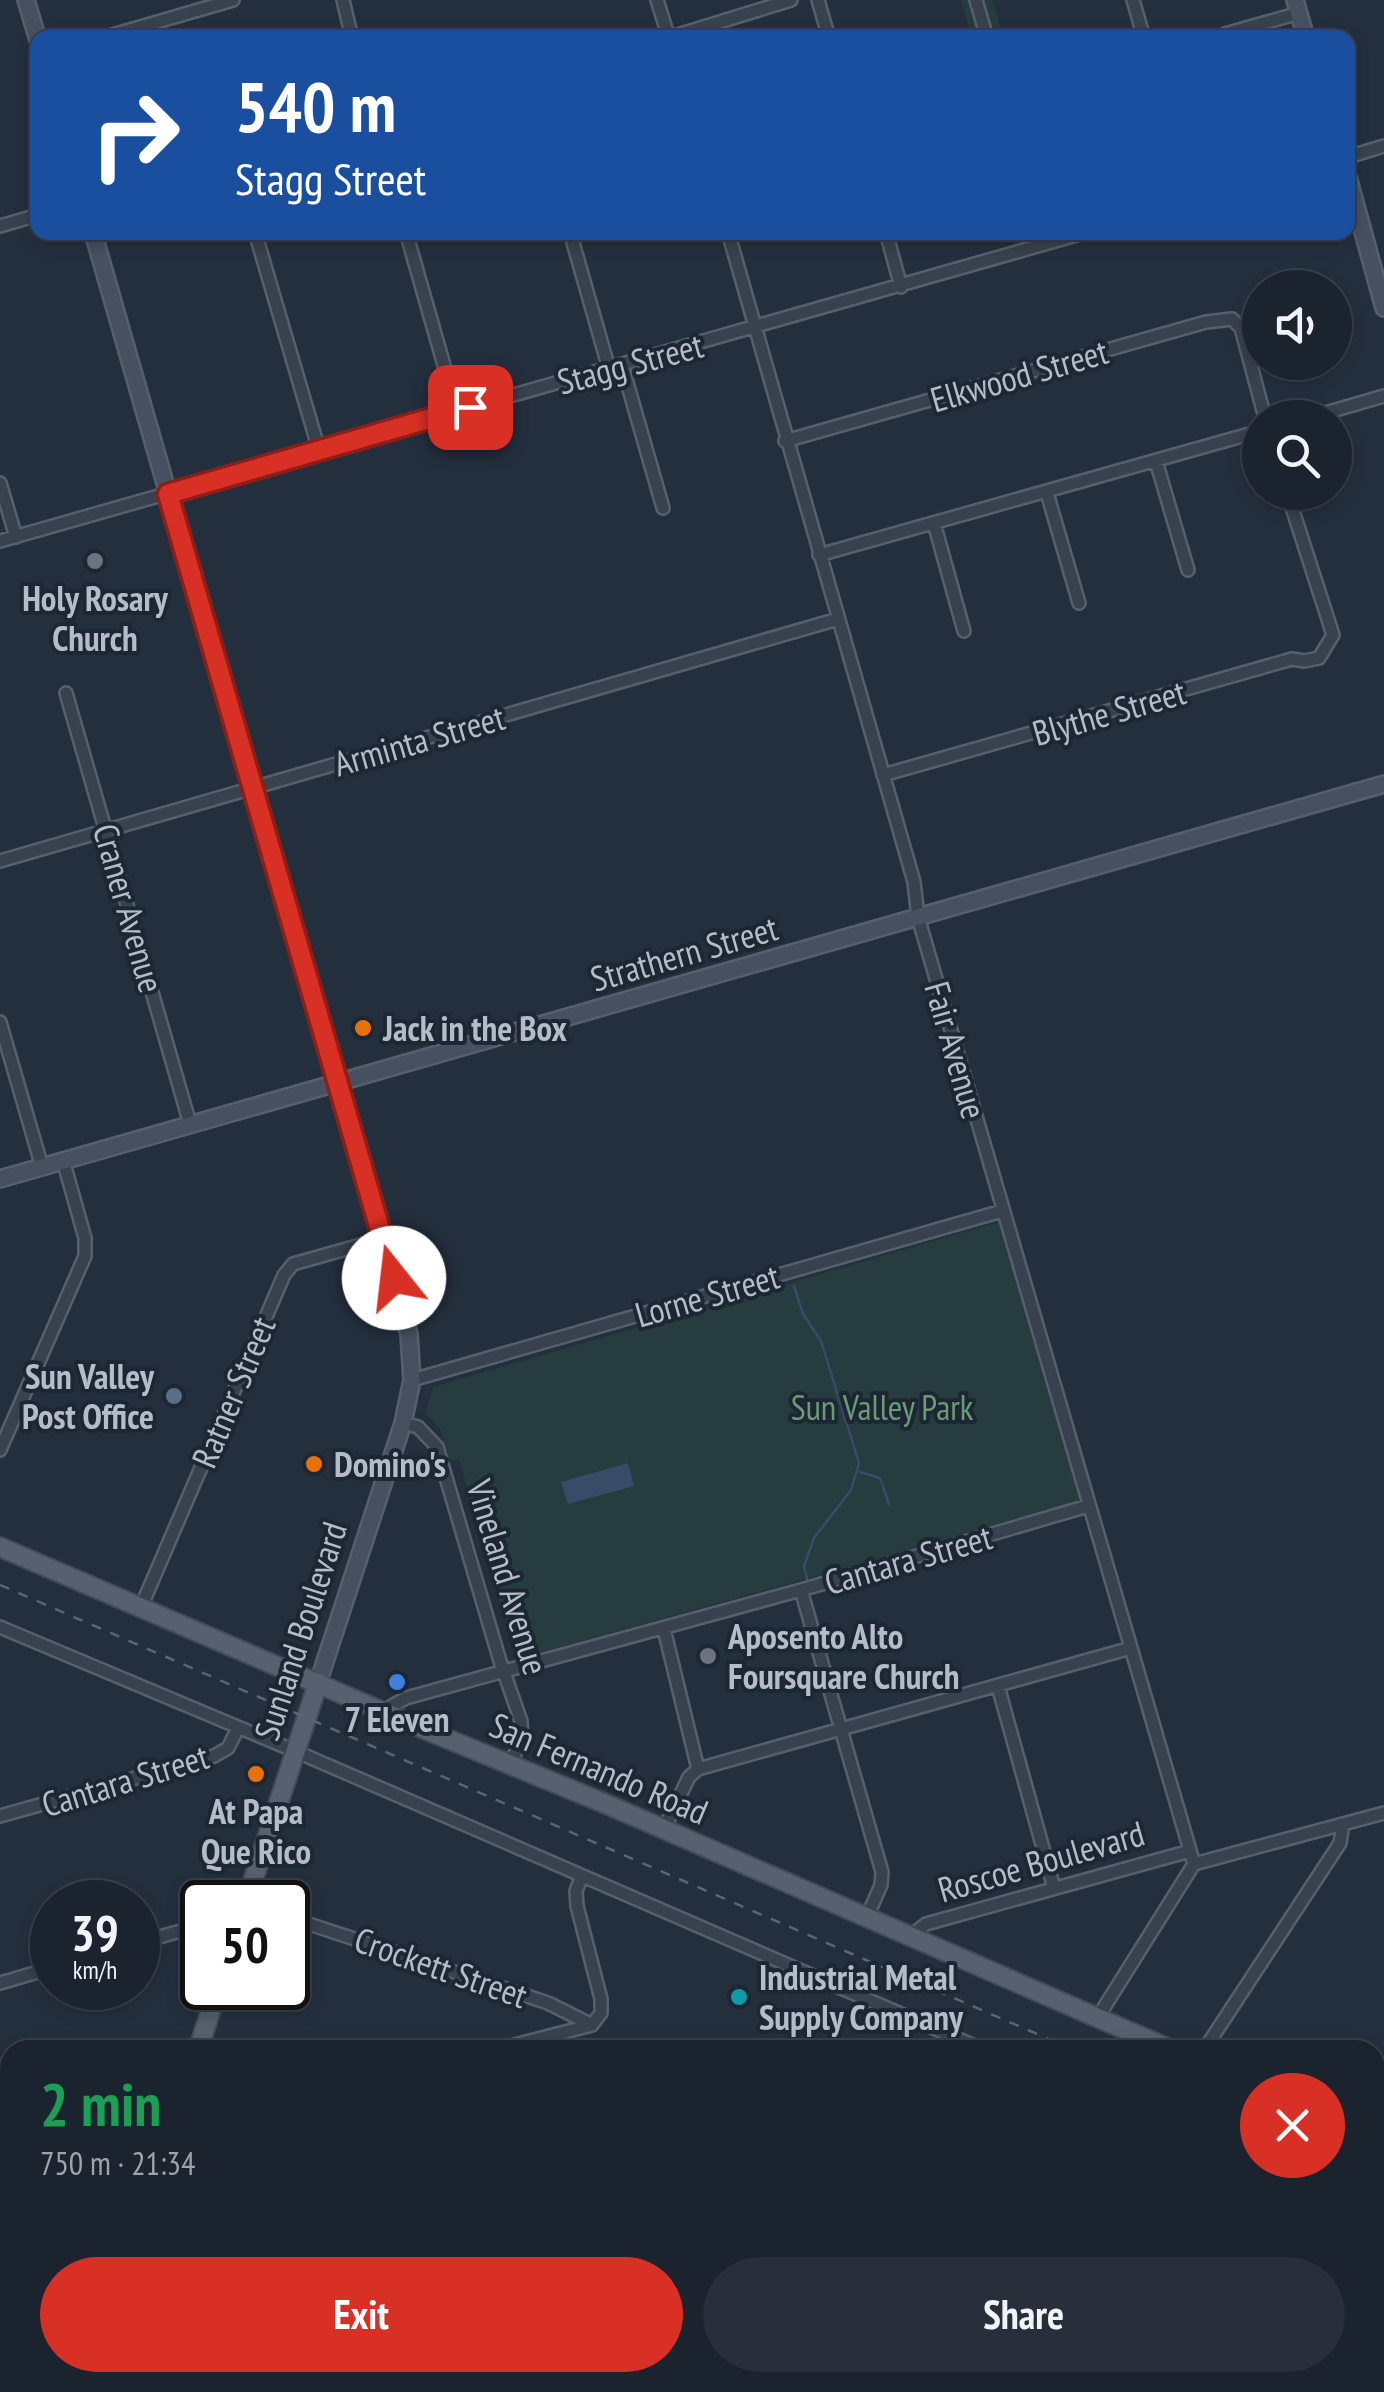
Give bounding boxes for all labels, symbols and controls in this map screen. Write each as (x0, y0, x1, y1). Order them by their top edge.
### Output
text: 540 m (235, 61, 396, 151)
icon: right (70, 70, 200, 200)
text: Stagg Street (235, 149, 426, 207)
map controls (1242, 270, 1352, 510)
button: sound (1242, 270, 1352, 380)
street label: Stagg Street (552, 321, 708, 404)
street label: Elkwood Street (925, 328, 1113, 422)
pin (428, 365, 513, 450)
icon: arrive (443, 380, 498, 435)
button: search (1242, 400, 1352, 510)
marker: Holy Rosary Church (84, 550, 106, 572)
place label: Holy Rosary Church (22, 575, 169, 661)
street label: Blythe Street (1027, 668, 1191, 756)
street label: Arminta Street (328, 694, 510, 786)
street label: Craner Avenue (83, 818, 175, 998)
street label: Strathern Street (585, 904, 783, 1002)
street label: Fair Avenue (915, 976, 997, 1124)
place label: Jack in the Box (382, 1005, 567, 1051)
marker: Jack in the Box (352, 1017, 374, 1039)
position arrow (342, 1226, 446, 1330)
street label: Lorne Street (630, 1252, 785, 1337)
street label: Ratner Street (181, 1309, 286, 1474)
place label: Sun Valley Post Office (22, 1353, 155, 1439)
park label: Sun Valley Park (791, 1384, 974, 1430)
marker: Sun Valley Post Office (163, 1385, 185, 1407)
place label: Domino's (334, 1441, 446, 1487)
marker: Domino's (303, 1453, 325, 1475)
street label: Vineland Avenue (456, 1473, 559, 1680)
street label: Cantara Street (819, 1513, 997, 1605)
street label: Sunland Boulevard (243, 1516, 357, 1746)
place label: Aposento Alto Foursquare Church (727, 1613, 959, 1699)
marker: Aposento Alto Foursquare Church (697, 1645, 719, 1667)
marker: 7 Eleven (386, 1671, 408, 1693)
place label: 7 Eleven (344, 1696, 450, 1742)
street label: San Fernando Road (483, 1701, 715, 1835)
street label: Cantara Street (36, 1733, 214, 1827)
marker: At Papa Que Rico (245, 1763, 267, 1785)
place label: At Papa Que Rico (201, 1788, 311, 1874)
street label: Roscoe Boulevard (933, 1810, 1149, 1912)
speed limit sign: 50 (180, 1880, 310, 2010)
text: 39 (71, 1900, 119, 1965)
street label: Crockett Street (349, 1916, 534, 2018)
text: km/h (73, 1954, 117, 1986)
place label: Industrial Metal Supply Company (759, 1954, 964, 2040)
marker: Industrial Metal Supply Company (728, 1986, 750, 2008)
text: 2 min (40, 2065, 161, 2143)
button: close (1240, 2073, 1345, 2178)
text: 750 m · 21:34 (40, 2142, 195, 2184)
button: Exit (40, 2257, 683, 2372)
button: Share (703, 2257, 1345, 2372)

